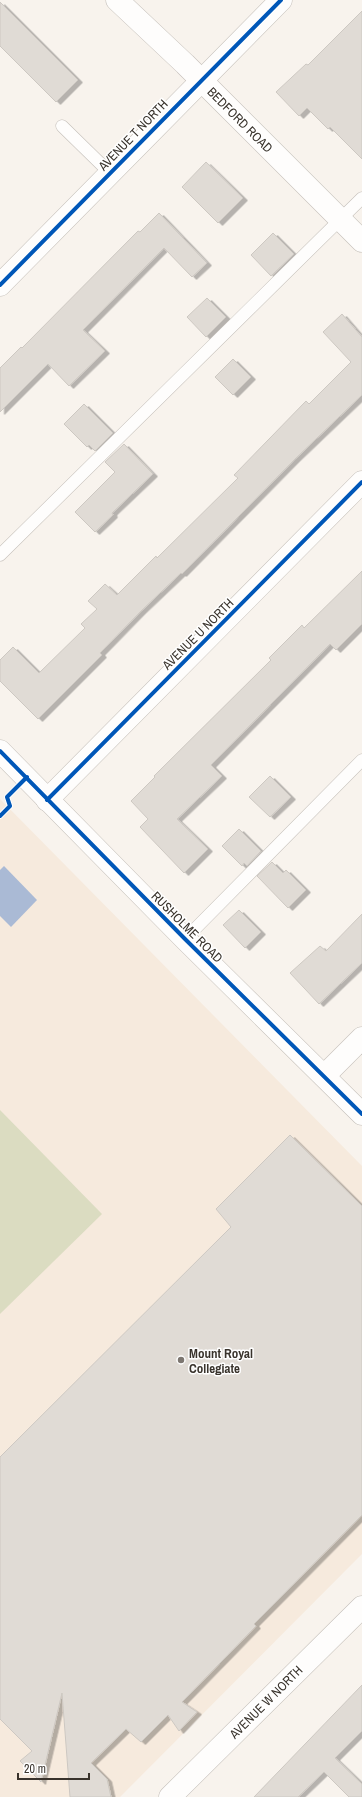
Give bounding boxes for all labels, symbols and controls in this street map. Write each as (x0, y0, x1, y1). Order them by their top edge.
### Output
street label: BEDFORD ROAD (204, 84, 277, 157)
street label: AVENUE T NORTH (94, 96, 171, 175)
street label: AVENUE U NORTH (158, 595, 237, 674)
street label: RUSHOLME ROAD (148, 888, 227, 967)
place label: Mount Royal Collegiate (189, 1345, 253, 1377)
marker: Mount Royal Collegiate (176, 1355, 186, 1365)
street label: AVENUE W NORTH (225, 1662, 306, 1743)
scale bar (18, 1755, 89, 1781)
text: 20 m (24, 1761, 46, 1777)

